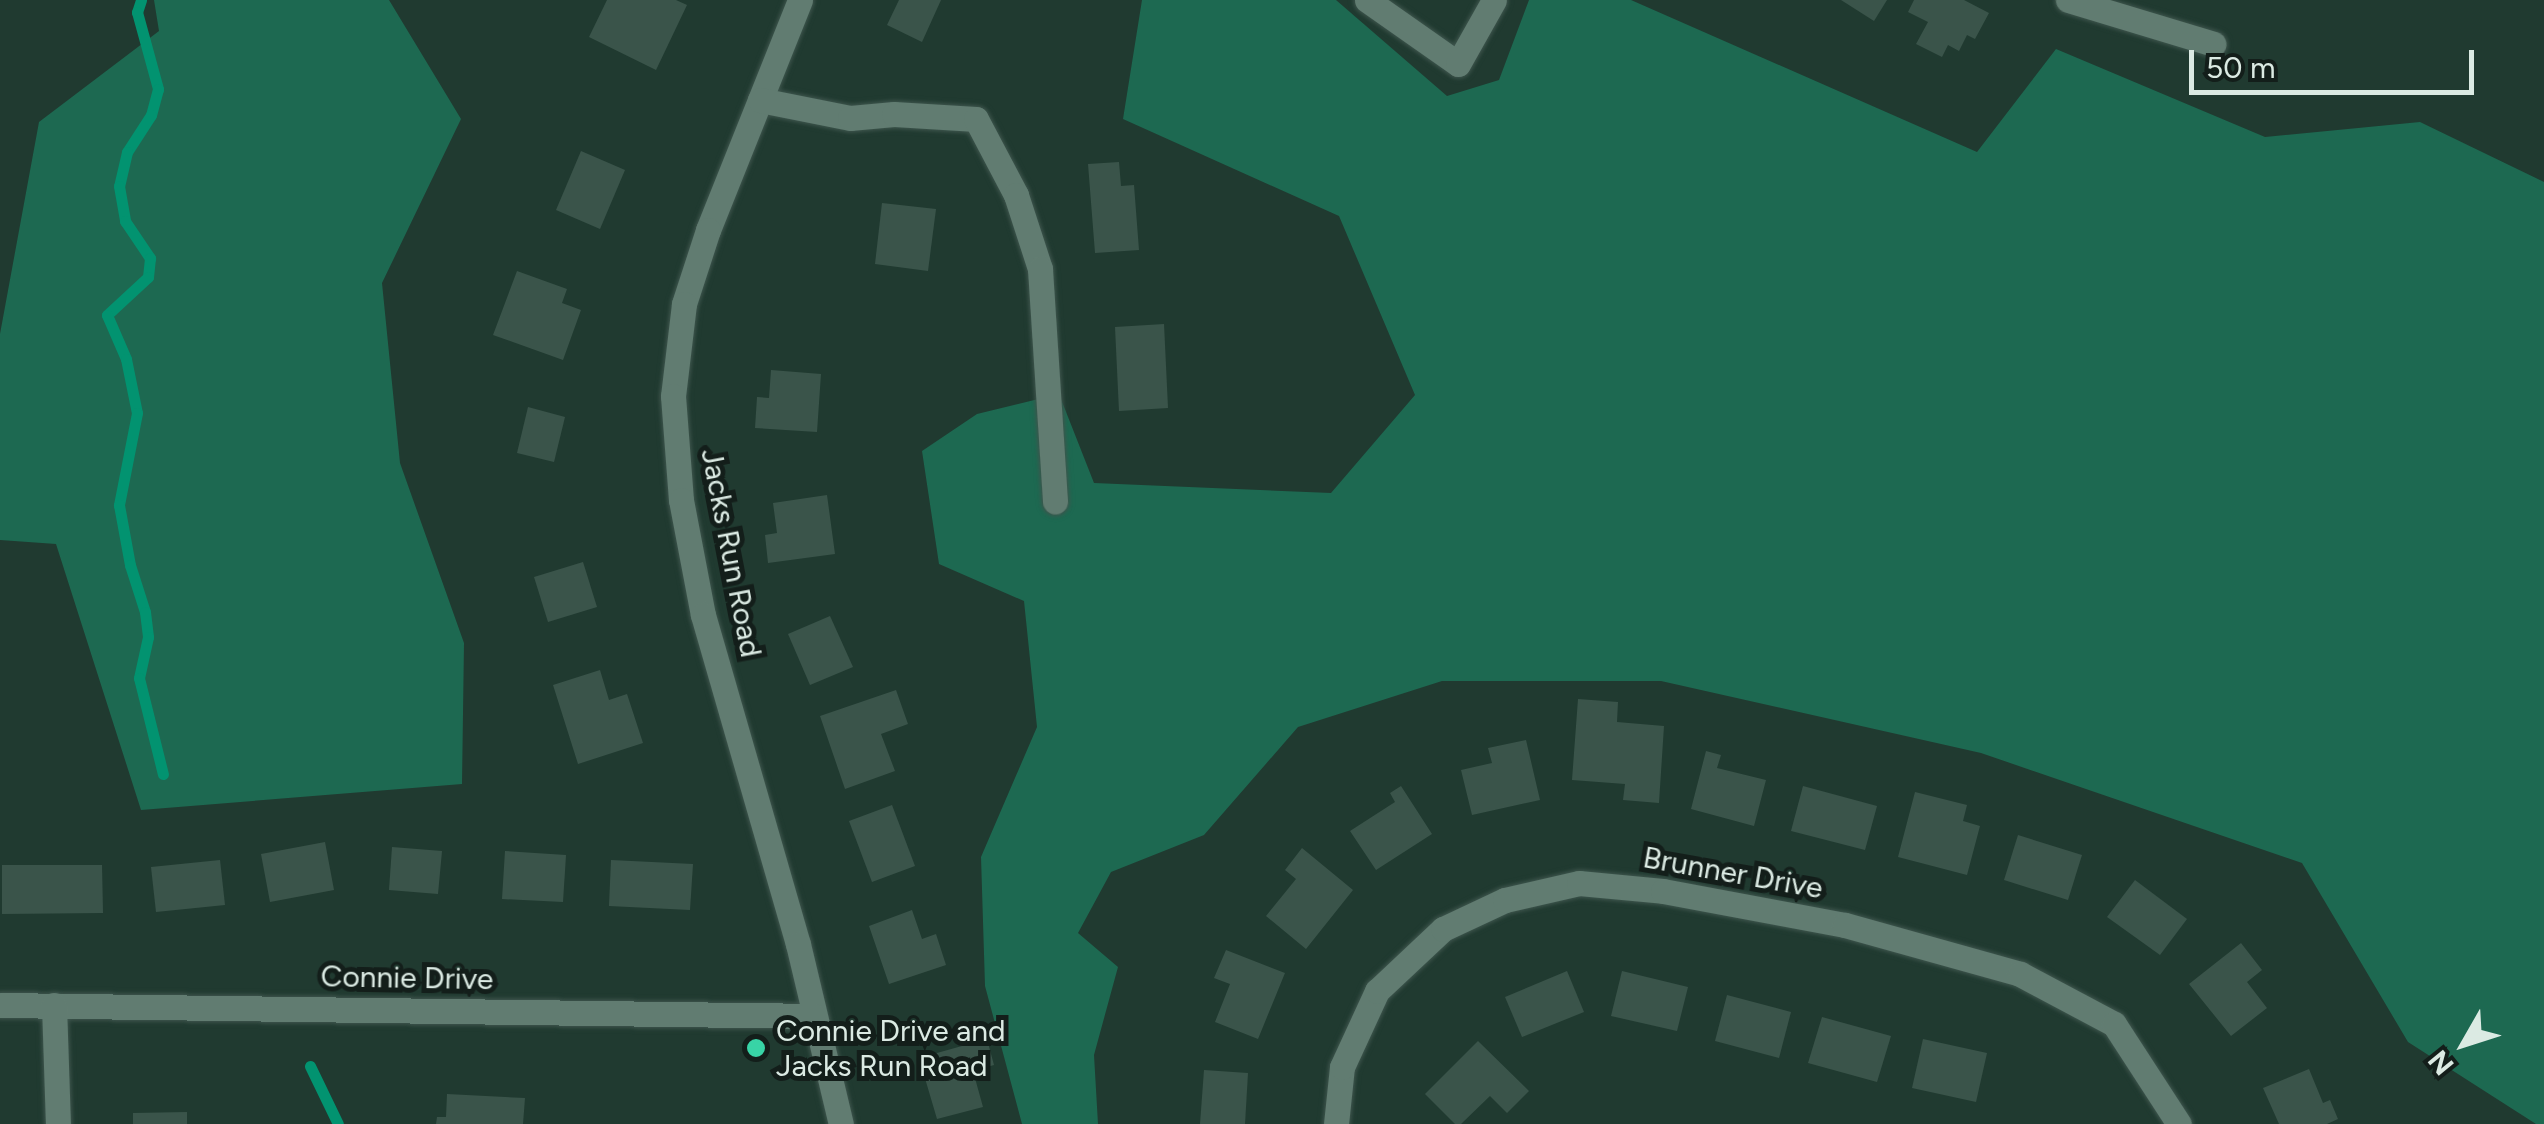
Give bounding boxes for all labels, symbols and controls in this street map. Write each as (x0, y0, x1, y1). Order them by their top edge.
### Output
scale bar (2194, 30, 2479, 92)
text: 50 m (2206, 49, 2275, 86)
street label: Jacks Run Road (693, 446, 769, 660)
street label: Brunner Drive (1640, 839, 1826, 907)
street label: Connie Drive (320, 958, 494, 998)
north arrow (2414, 994, 2514, 1094)
place label: Connie Drive and Jacks Run Road (776, 1013, 1006, 1084)
marker: Connie Drive and Jacks Run Road (745, 1037, 767, 1059)
text: N (2421, 1044, 2461, 1082)

